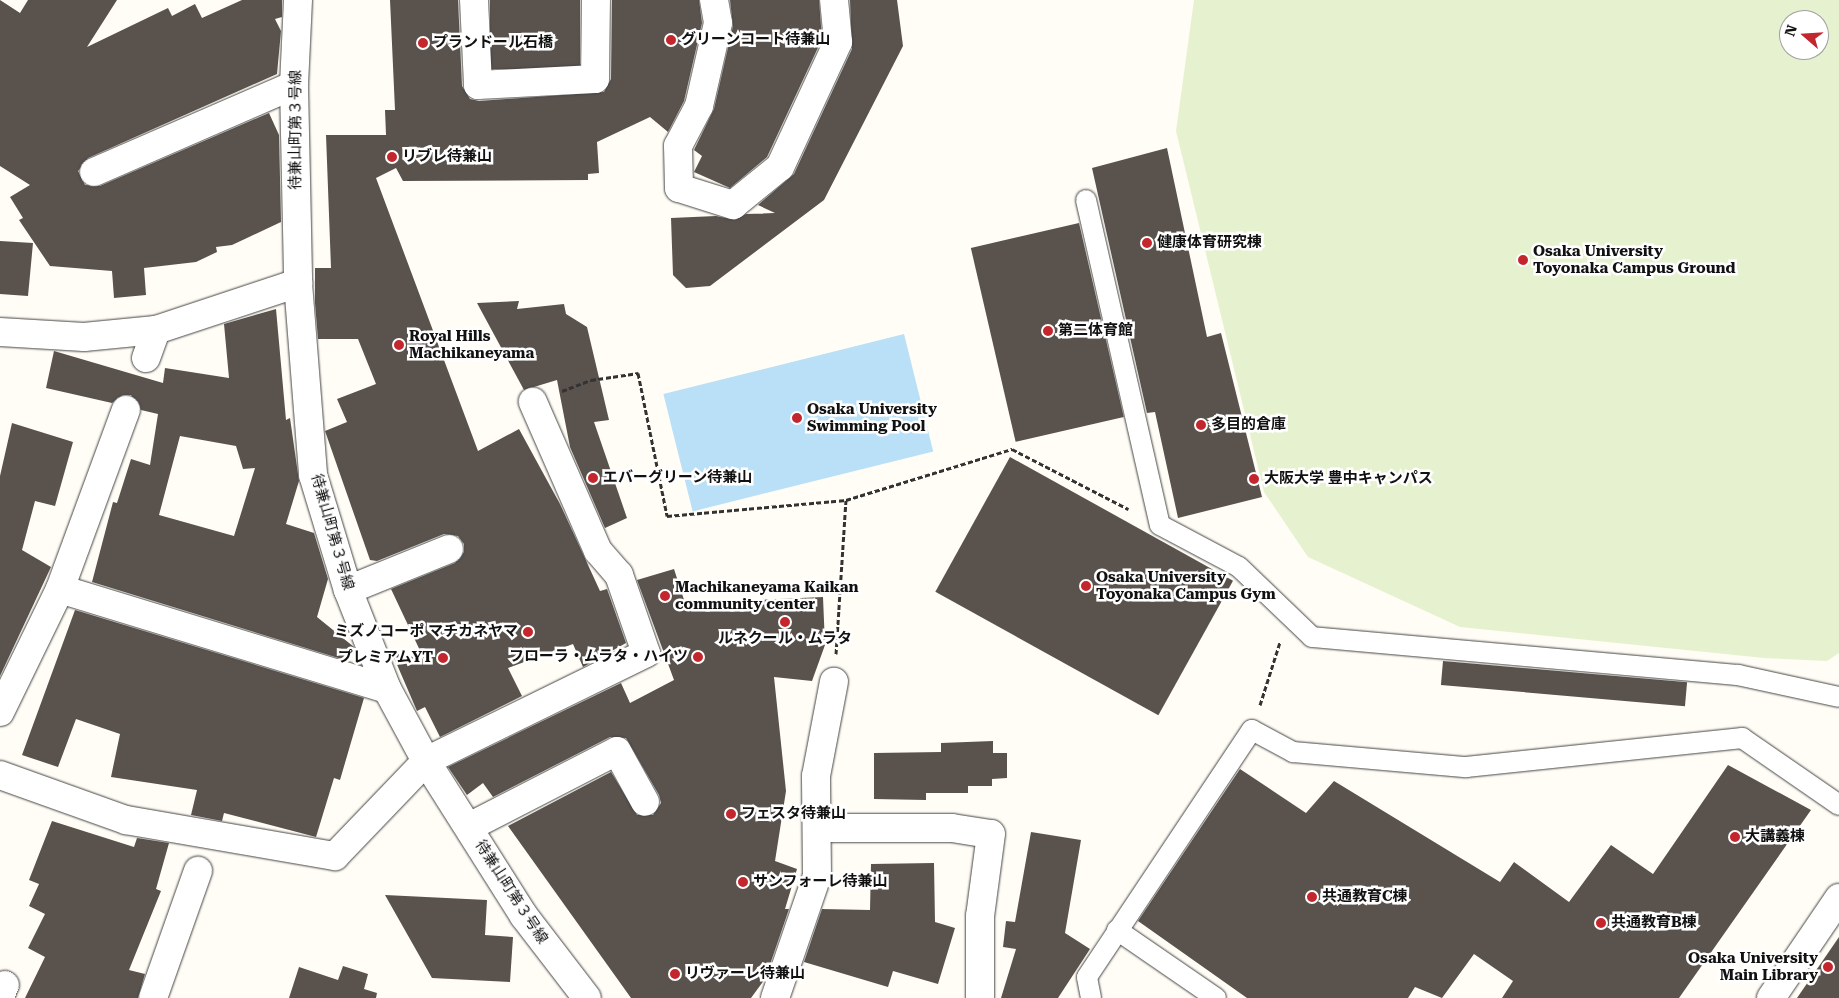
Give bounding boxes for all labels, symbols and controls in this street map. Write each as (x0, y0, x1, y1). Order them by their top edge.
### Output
north arrow (1779, 10, 1829, 60)
text: N (1781, 23, 1800, 38)
place label: グリーンコート待兼山 (681, 31, 831, 49)
place label: プランドール石橋 (433, 34, 553, 52)
marker: グリーンコート待兼山 (665, 34, 677, 46)
marker: プランドール石橋 (417, 37, 429, 49)
street label: 待兼山町第３号線 (287, 70, 305, 190)
place label: リブレ待兼山 (402, 148, 492, 166)
marker: リブレ待兼山 (386, 151, 398, 163)
place label: 健康体育研究棟 (1157, 234, 1262, 252)
marker: 健康体育研究棟 (1141, 237, 1153, 249)
place label: Osaka University Toyonaka Campus Ground (1533, 242, 1736, 277)
marker: Osaka University Toyonaka Campus Ground (1517, 254, 1529, 266)
place label: 第二体育館 (1058, 322, 1133, 340)
marker: 第二体育館 (1042, 325, 1054, 337)
place label: Royal Hills Machikaneyama (409, 327, 534, 362)
marker: Royal Hills Machikaneyama (393, 339, 405, 351)
place label: Osaka University Swimming Pool (807, 400, 937, 435)
marker: Osaka University Swimming Pool (791, 412, 803, 424)
place label: 多目的倉庫 (1211, 416, 1286, 434)
marker: 多目的倉庫 (1195, 419, 1207, 431)
place label: エバーグリーン待兼山 (603, 469, 753, 487)
place label: 大阪大学 豊中キャンパス (1264, 470, 1433, 488)
street label: 待兼山町第３号線 (307, 472, 357, 592)
marker: エバーグリーン待兼山 (587, 472, 599, 484)
marker: 大阪大学 豊中キャンパス (1248, 473, 1260, 485)
place label: Osaka University Toyonaka Campus Gym (1096, 568, 1276, 603)
place label: Machikaneyama Kaikan community center (675, 578, 859, 613)
marker: Osaka University Toyonaka Campus Gym (1080, 580, 1092, 592)
marker: Machikaneyama Kaikan community center (659, 590, 671, 602)
marker: ルネクール・ムラタ (779, 616, 791, 628)
place label: ミズノコーポ マチカネヤマ (334, 623, 518, 641)
marker: ミズノコーポ マチカネヤマ (522, 626, 534, 638)
place label: ルネクール・ムラタ (718, 630, 852, 648)
place label: フローラ・ムラタ・ハイツ (508, 648, 688, 666)
place label: プレミアムYT (337, 649, 433, 667)
marker: フローラ・ムラタ・ハイツ (692, 651, 704, 663)
marker: プレミアムYT (437, 652, 449, 664)
place label: フェスタ待兼山 (741, 805, 846, 823)
marker: フェスタ待兼山 (725, 808, 737, 820)
place label: 大講義棟 (1745, 828, 1805, 846)
marker: 大講義棟 (1729, 831, 1741, 843)
street label: 待兼山町第３号線 (471, 837, 551, 947)
place label: サンフォーレ待兼山 (753, 873, 888, 891)
marker: サンフォーレ待兼山 (737, 876, 749, 888)
place label: 共通教育C棟 (1322, 888, 1407, 906)
marker: 共通教育C棟 (1306, 891, 1318, 903)
place label: 共通教育B棟 (1611, 914, 1697, 932)
marker: 共通教育B棟 (1595, 917, 1607, 929)
place label: Osaka University Main Library (1688, 949, 1818, 984)
marker: Osaka University Main Library (1822, 961, 1834, 973)
place label: リヴァーレ待兼山 (685, 965, 805, 983)
marker: リヴァーレ待兼山 (669, 968, 681, 980)

